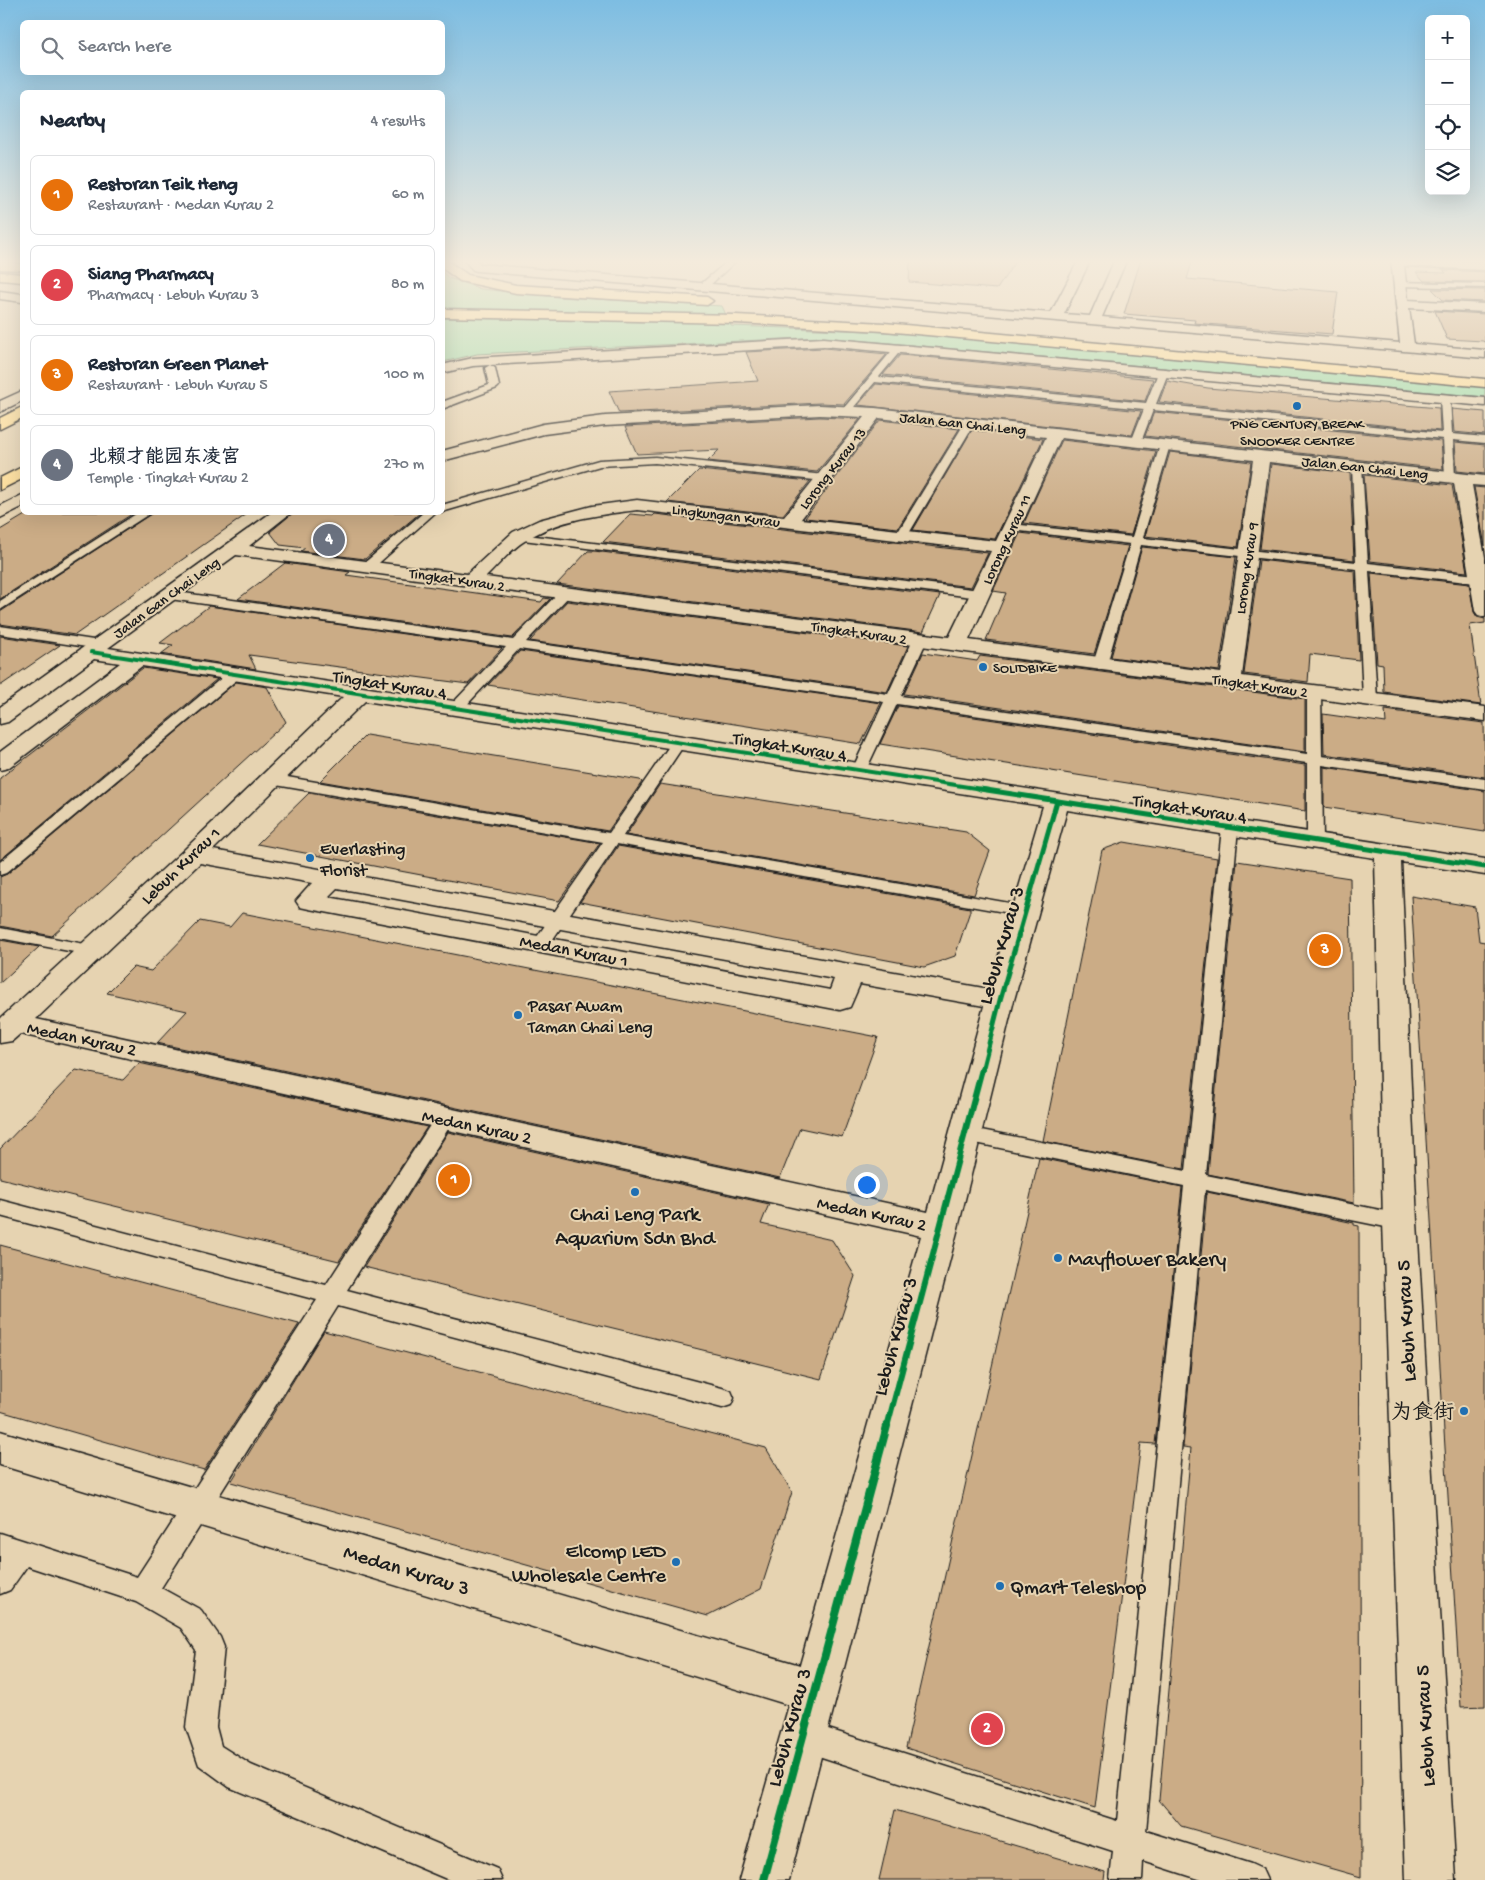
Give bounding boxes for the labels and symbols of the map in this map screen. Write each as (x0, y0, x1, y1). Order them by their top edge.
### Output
marker: PNG CENTURY BREAK SNOOKER CENTRE (1291, 400, 1303, 412)
street label: Jalan Gan Chai Leng (899, 409, 1027, 441)
place label: PNG CENTURY BREAK SNOOKER CENTRE (1229, 416, 1365, 451)
street label: Lorong Kurau 13 (796, 425, 871, 514)
street label: Jalan Gan Chai Leng (1301, 453, 1429, 485)
street label: Lorong Kurau 11 (979, 492, 1037, 588)
street label: Lingkungan Kurau (671, 501, 781, 533)
pin: 4 (313, 521, 345, 559)
street label: Lorong Kurau 9 (1233, 521, 1263, 615)
street label: Jalan Gan Chai Leng (110, 554, 224, 643)
street label: Tingkat Kurau 2 (407, 565, 506, 597)
street label: Tingkat Kurau 2 (809, 618, 908, 650)
place label: SOLIDBIKE (993, 660, 1057, 678)
marker: SOLIDBIKE (977, 661, 989, 673)
street label: Tingkat Kurau 4 (330, 667, 449, 706)
street label: Tingkat Kurau 2 (1210, 671, 1309, 703)
street label: Tingkat Kurau 4 (730, 729, 849, 768)
street label: Tingkat Kurau 4 (1130, 791, 1249, 830)
street label: Lebuh Kurau 1 (138, 824, 226, 910)
place label: Everlasting Florist (319, 840, 405, 882)
marker: Everlasting Florist (304, 852, 316, 864)
street label: Lebuh Kurau 3 (975, 884, 1032, 1008)
pin: 3 (1309, 931, 1341, 969)
street label: Medan Kurau 1 (518, 932, 629, 973)
place label: Pasar Awam Taman Chai Leng (527, 997, 653, 1039)
marker: Pasar Awam Taman Chai Leng (512, 1009, 524, 1021)
street label: Medan Kurau 2 (25, 1019, 138, 1062)
street label: Medan Kurau 2 (420, 1107, 533, 1150)
pin: 1 (438, 1161, 470, 1199)
your location (854, 1172, 880, 1198)
marker: Chai Leng Park Aquarium Sdn Bhd (629, 1186, 641, 1198)
street label: Medan Kurau 2 (815, 1194, 928, 1237)
place label: Chai Leng Park Aquarium Sdn Bhd (555, 1204, 716, 1253)
place label: Mayflower Bakery (1068, 1249, 1226, 1274)
marker: Mayflower Bakery (1052, 1252, 1064, 1264)
street label: Lebuh Kurau 5 (1393, 1259, 1424, 1382)
street label: Lebuh Kurau 3 (870, 1275, 925, 1399)
place label: 为食街 (1391, 1400, 1454, 1427)
marker: 为食街 (1458, 1405, 1470, 1417)
street label: Medan Kurau 3 (340, 1541, 472, 1603)
place label: Elcomp LED Wholesale Centre (512, 1541, 667, 1590)
marker: Elcomp LED Wholesale Centre (670, 1556, 682, 1568)
place label: Qmart Teleshop (1010, 1577, 1147, 1602)
marker: Qmart Teleshop (994, 1580, 1006, 1592)
street label: Lebuh Kurau 5 (1412, 1664, 1443, 1787)
street label: Lebuh Kurau 3 (764, 1666, 819, 1790)
pin: 2 (971, 1710, 1003, 1748)

